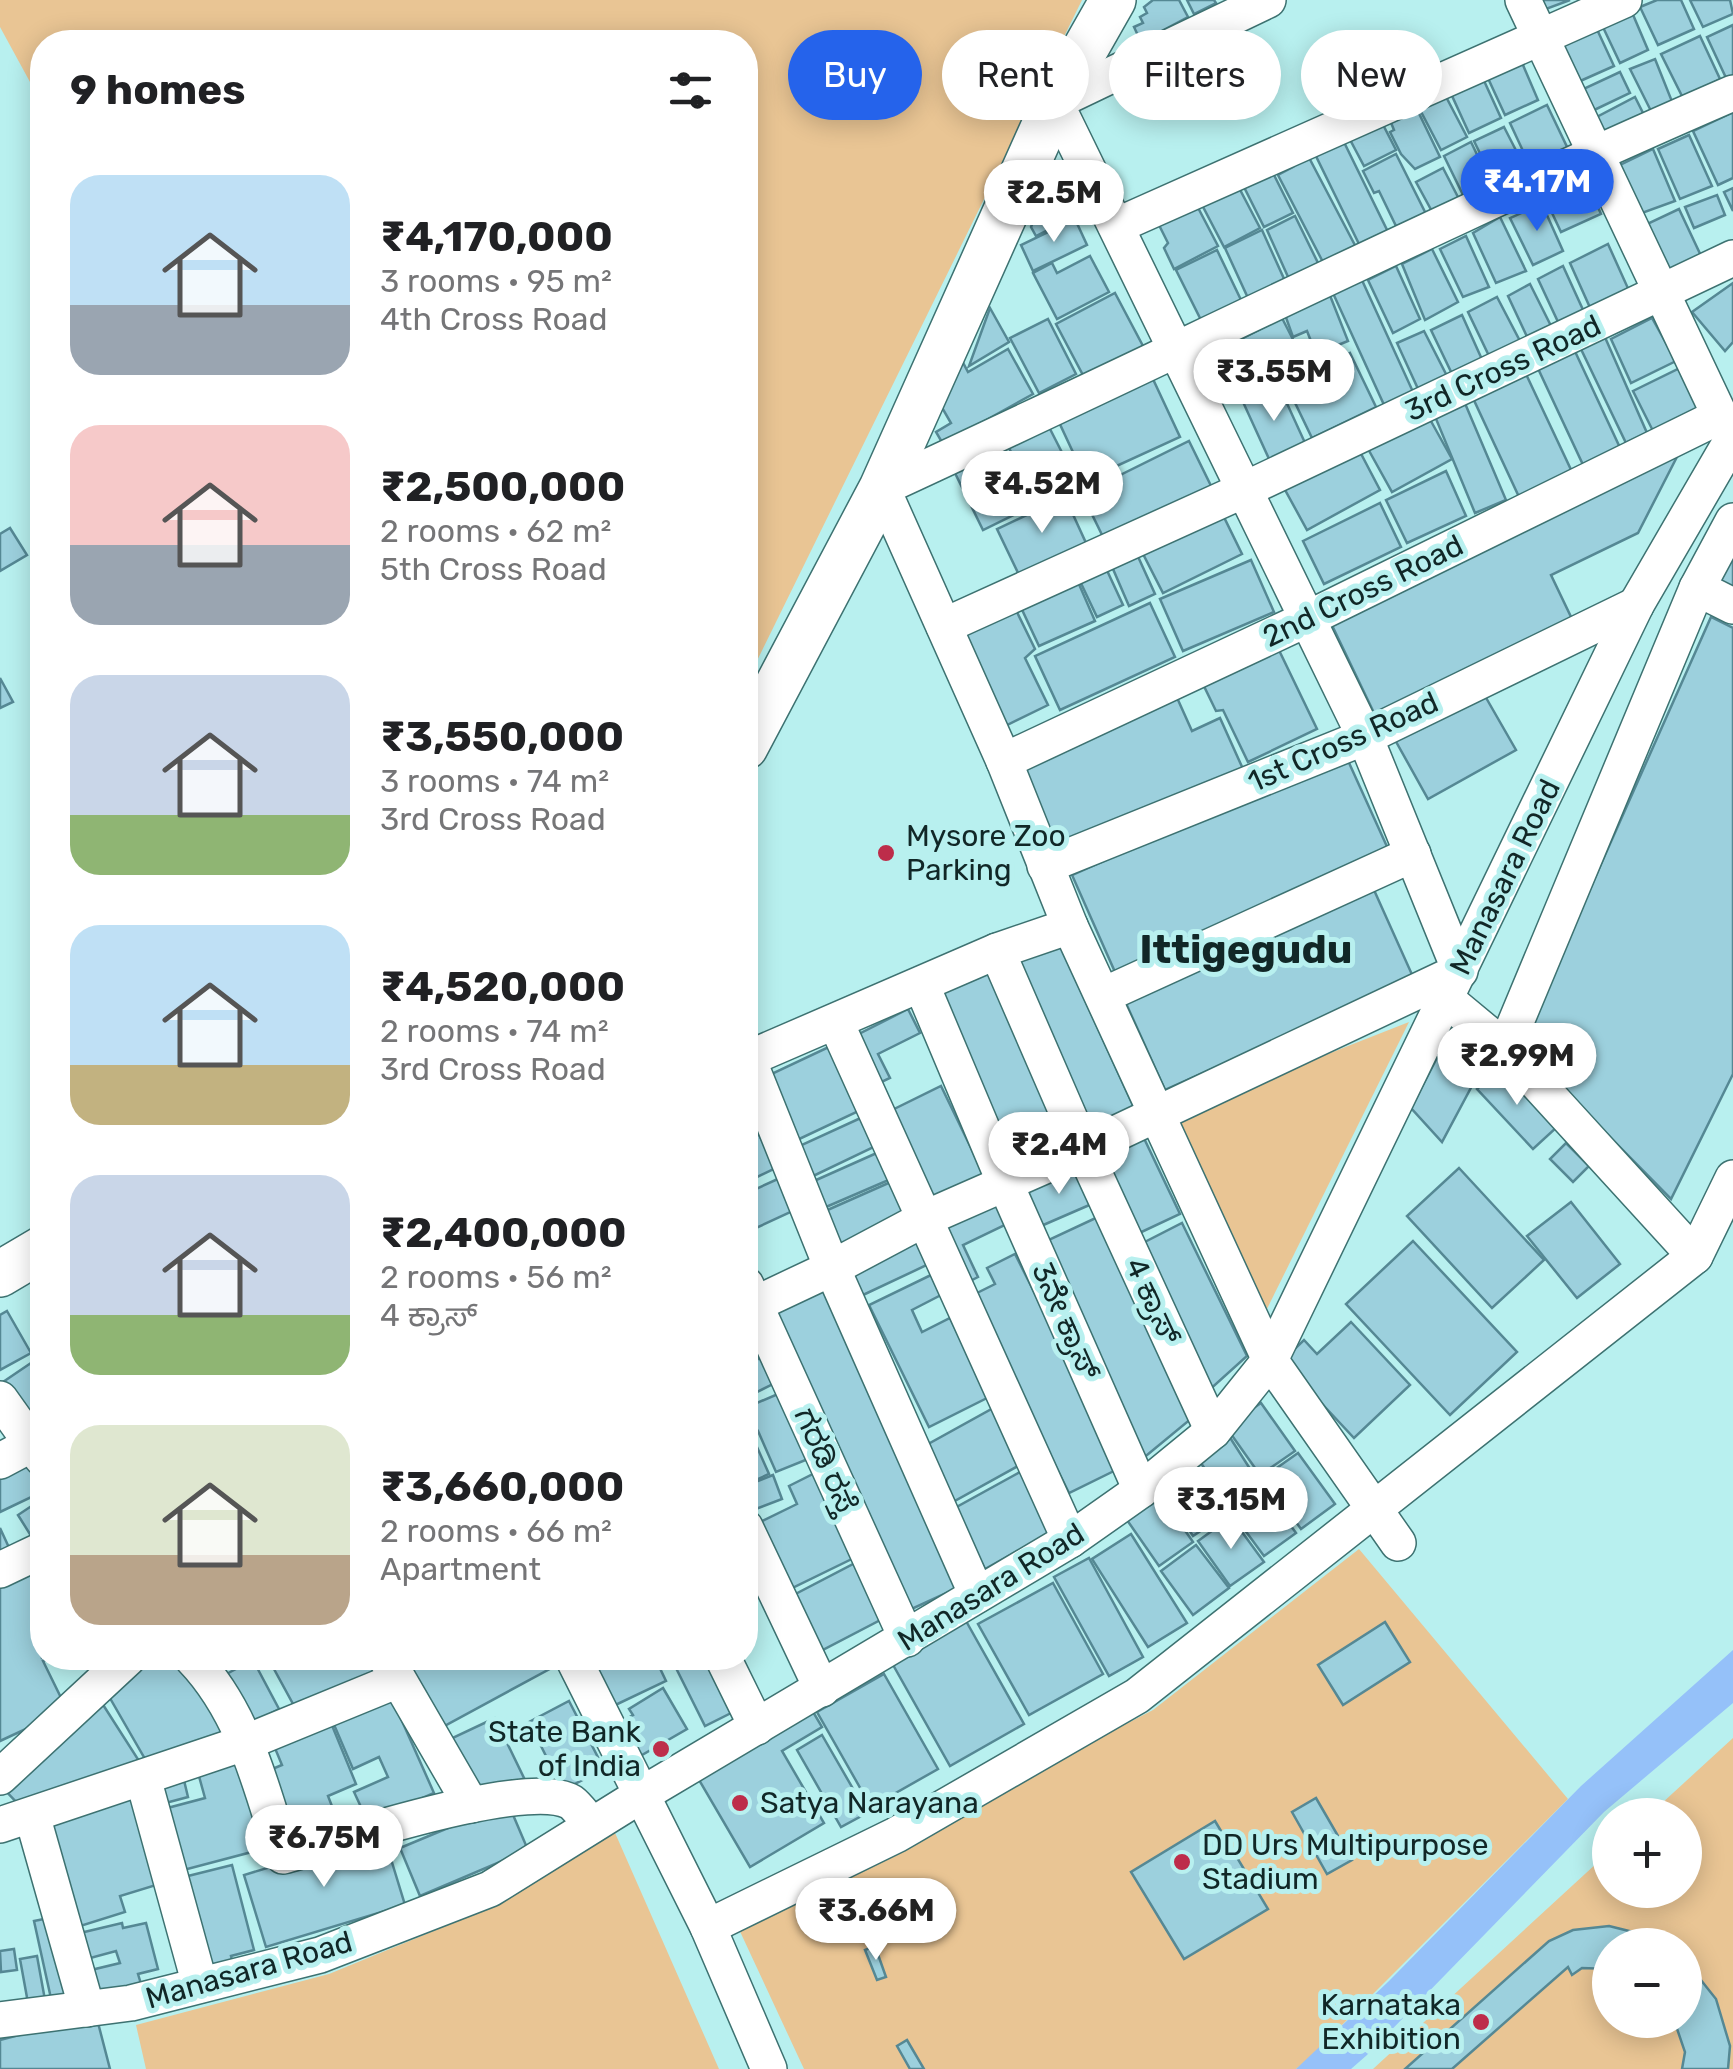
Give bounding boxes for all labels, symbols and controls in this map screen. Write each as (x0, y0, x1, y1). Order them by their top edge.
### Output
chip: Buy (788, 30, 922, 120)
chip: Rent (942, 30, 1089, 120)
chip: Filters (1109, 30, 1281, 120)
chip: New (1301, 30, 1442, 120)
icon: filters (663, 63, 718, 118)
text: 9 homes (70, 65, 245, 115)
pin: ₹4.17M (1456, 149, 1618, 234)
pin: ₹2.5M (984, 160, 1124, 245)
text: ₹4.17M (1483, 162, 1591, 200)
text: ₹2.5M (1006, 173, 1102, 211)
text: ₹4,170,000 (380, 212, 613, 262)
icon: home (150, 215, 270, 335)
text: 3 rooms · 95 m² (380, 262, 612, 300)
text: 4th Cross Road (380, 300, 608, 338)
street label: 3rd Cross Road (1399, 307, 1607, 429)
pin: ₹3.55M (1193, 339, 1355, 424)
text: ₹3.55M (1215, 352, 1333, 390)
pin: ₹4.52M (961, 451, 1123, 536)
text: ₹2,500,000 (380, 462, 625, 512)
text: ₹4.52M (983, 464, 1101, 502)
icon: home (150, 465, 270, 585)
text: 2 rooms · 62 m² (380, 512, 612, 550)
street label: 2nd Cross Road (1257, 527, 1469, 655)
text: 5th Cross Road (380, 550, 607, 588)
street label: 1st Cross Road (1242, 684, 1444, 800)
text: ₹3,550,000 (380, 712, 624, 762)
icon: home (150, 715, 270, 835)
text: 3 rooms · 74 m² (380, 762, 609, 800)
street label: Manasara Road (1442, 773, 1568, 981)
text: 3rd Cross Road (380, 800, 606, 838)
place label: Mysore Zoo Parking (906, 818, 1066, 888)
marker: Mysore Zoo Parking (875, 842, 897, 864)
district label: Ittigegudu (1140, 926, 1352, 973)
text: ₹4,520,000 (380, 962, 625, 1012)
icon: home (150, 965, 270, 1085)
text: 2 rooms · 74 m² (380, 1012, 609, 1050)
pin: ₹2.99M (1436, 1023, 1598, 1108)
text: ₹2.99M (1459, 1036, 1575, 1074)
text: 3rd Cross Road (380, 1050, 606, 1088)
pin: ₹2.4M (989, 1112, 1129, 1197)
text: ₹2.4M (1010, 1125, 1108, 1163)
text: ₹2,400,000 (380, 1208, 626, 1258)
icon: home (150, 1215, 270, 1335)
street label: 4 ಕ್ರಾಸ್ (1116, 1252, 1189, 1351)
street label: 3ನೆೇ ಕ್ರಾಸ್ (1023, 1257, 1108, 1386)
text: 2 rooms · 56 m² (380, 1258, 612, 1296)
text: 4 ಕ್ರಾಸ್ (380, 1296, 477, 1334)
street label: ಗರಡಿ ರಸ್ತೆ (785, 1402, 866, 1522)
text: ₹3,660,000 (380, 1462, 624, 1512)
icon: home (150, 1465, 270, 1585)
pin: ₹3.15M (1150, 1467, 1312, 1552)
text: ₹3.15M (1176, 1480, 1286, 1518)
text: 2 rooms · 66 m² (380, 1512, 612, 1550)
street label: Manasara Road (891, 1515, 1091, 1659)
text: Apartment (380, 1550, 541, 1588)
place label: State Bank of India (488, 1714, 642, 1784)
marker: State Bank of India (650, 1738, 672, 1760)
place label: Satya Narayana (760, 1785, 979, 1821)
marker: Satya Narayana (729, 1792, 751, 1814)
map controls (1592, 1798, 1702, 2038)
button: + (1592, 1798, 1702, 1908)
pin: ₹6.75M (243, 1805, 405, 1890)
text: ₹6.75M (267, 1818, 381, 1856)
place label: DD Urs Multipurpose Stadium (1202, 1827, 1488, 1897)
marker: DD Urs Multipurpose Stadium (1171, 1851, 1193, 1873)
pin: ₹3.66M (795, 1878, 957, 1963)
text: ₹3.66M (817, 1891, 935, 1929)
street label: Manasara Road (142, 1923, 356, 2017)
button: − (1592, 1928, 1702, 2038)
place label: Karnataka Exhibition (1321, 1987, 1461, 2057)
marker: Karnataka Exhibition (1470, 2011, 1492, 2033)

